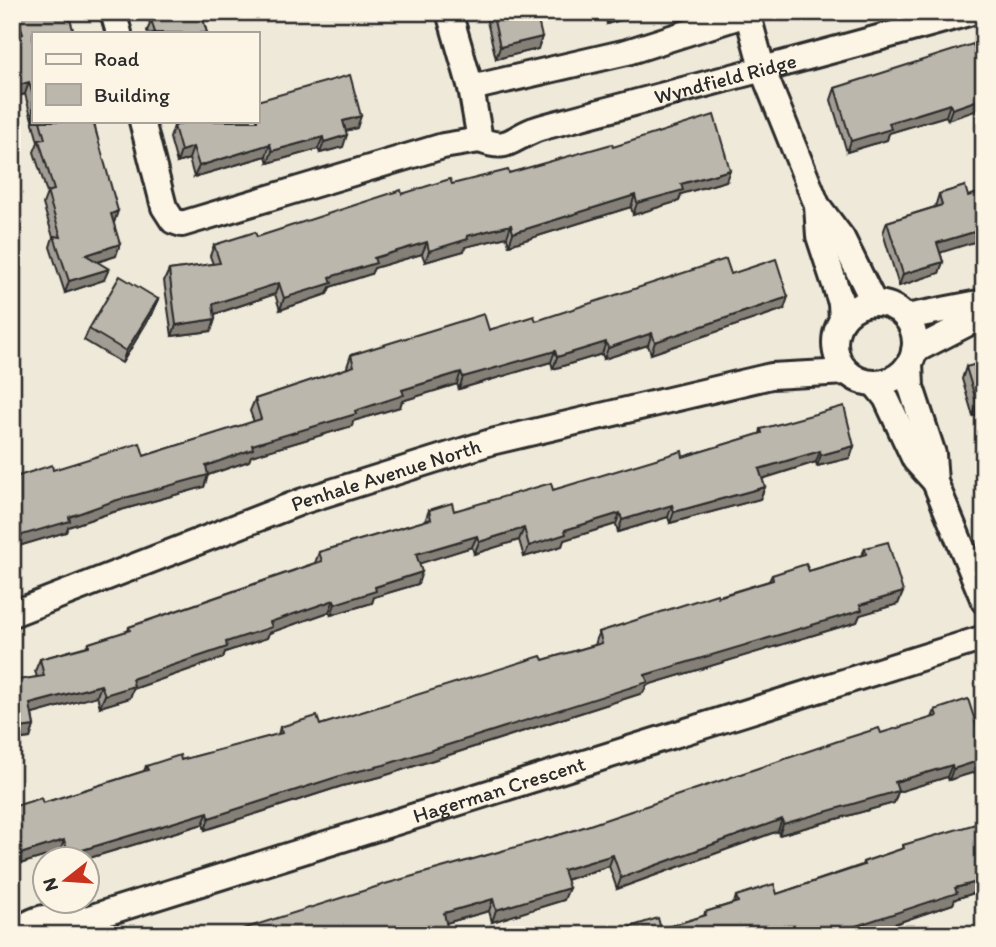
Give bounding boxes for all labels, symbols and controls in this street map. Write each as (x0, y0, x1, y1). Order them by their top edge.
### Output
legend (32, 32, 259, 122)
text: Road (94, 46, 140, 71)
street label: Wyndfield Ridge (651, 48, 799, 109)
text: Building (94, 82, 170, 107)
street label: Penhale Avenue North (287, 433, 484, 517)
street label: Hagerman Crescent (410, 750, 588, 828)
north arrow (32, 846, 102, 916)
text: N (37, 875, 63, 894)

